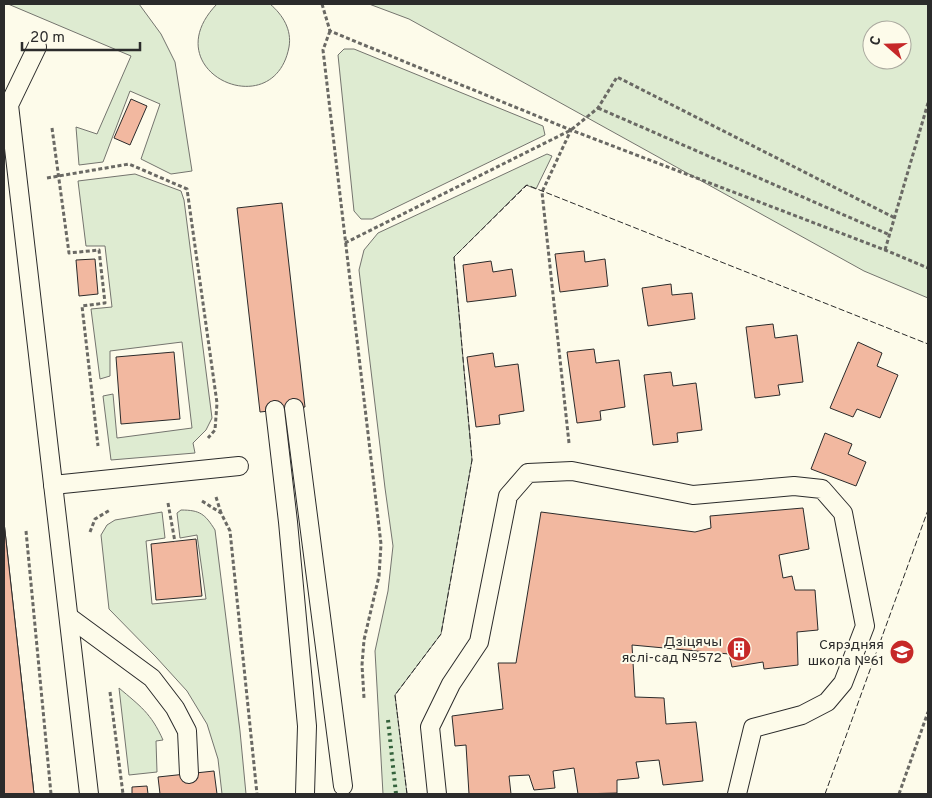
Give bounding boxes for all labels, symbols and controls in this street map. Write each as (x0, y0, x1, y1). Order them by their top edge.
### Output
scale bar (22, 20, 140, 52)
north arrow (862, 20, 912, 70)
text: 20 m (30, 29, 65, 48)
text: С (867, 34, 886, 48)
place label: Дзіцячы яслі-сад №572 (622, 634, 722, 667)
building icon: Дзіцячы яслі-сад №572 (726, 636, 752, 662)
place label: Сярэдняя школа №61 (808, 637, 884, 670)
school or university icon: Сярэдняя школа №61 (889, 639, 915, 665)

